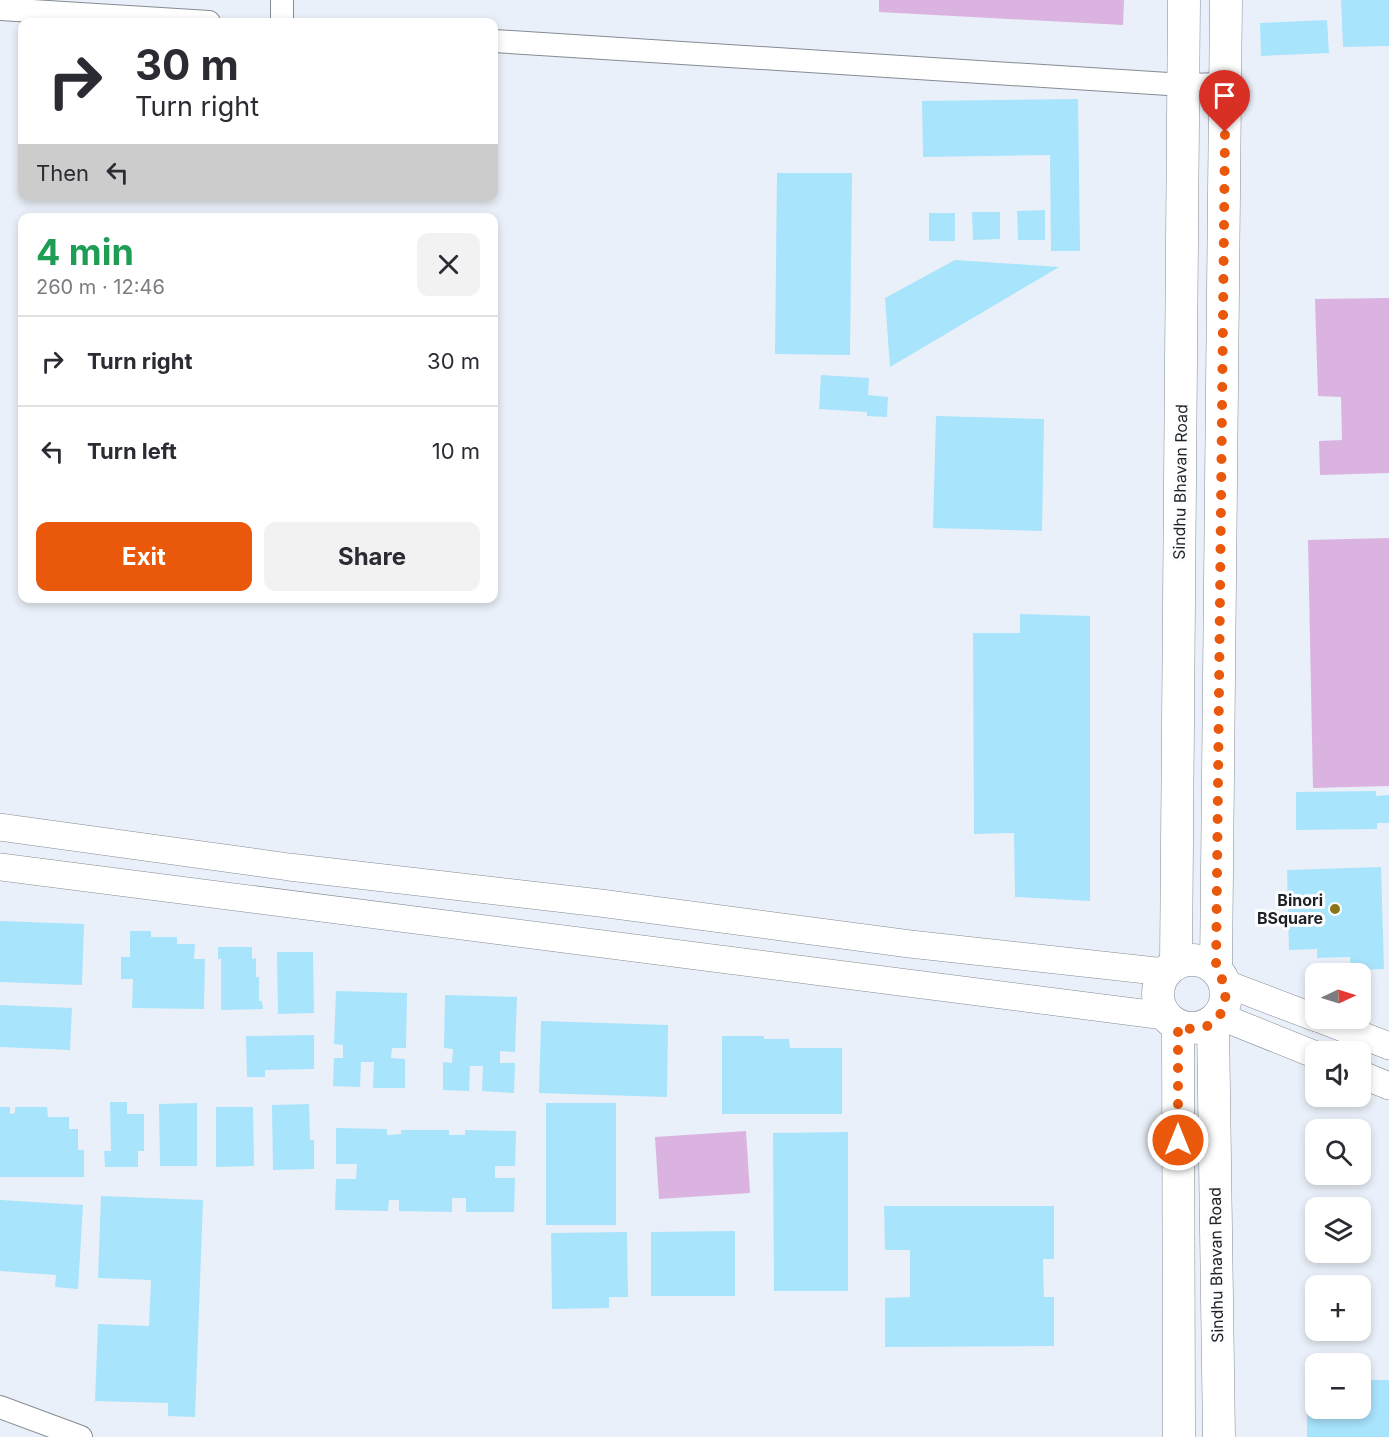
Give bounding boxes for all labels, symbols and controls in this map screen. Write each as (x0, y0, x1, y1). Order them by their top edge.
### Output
text: 30 m (135, 39, 239, 90)
icon: right (36, 42, 114, 120)
pin (1199, 70, 1250, 132)
icon: arrive (1208, 79, 1241, 112)
text: Turn right (135, 90, 259, 123)
icon: left (101, 156, 134, 189)
text: Then (36, 160, 89, 186)
text: 4 min (36, 230, 134, 274)
button: close (417, 233, 480, 296)
text: 260 m · 12:46 (36, 275, 165, 299)
icon: right (36, 345, 69, 378)
text: Turn right (87, 348, 193, 374)
text: 30 m (427, 348, 480, 374)
street label: Sindhu Bhavan Road (1169, 404, 1191, 560)
icon: left (36, 435, 69, 468)
text: Turn left (87, 438, 177, 464)
text: 10 m (432, 438, 480, 464)
button: Exit (36, 522, 252, 591)
button: Share (264, 522, 480, 591)
place label: Binori BSquare (1257, 890, 1323, 928)
marker: Binori BSquare (1328, 902, 1342, 916)
north arrow (1305, 963, 1371, 1029)
map controls (1305, 963, 1371, 1419)
button: sound (1305, 1041, 1371, 1107)
position arrow (1146, 1108, 1210, 1172)
button: search (1305, 1119, 1371, 1185)
street label: Sindhu Bhavan Road (1205, 1187, 1227, 1343)
button: layers (1305, 1197, 1371, 1263)
button: + (1305, 1275, 1371, 1341)
button: − (1305, 1353, 1371, 1419)

